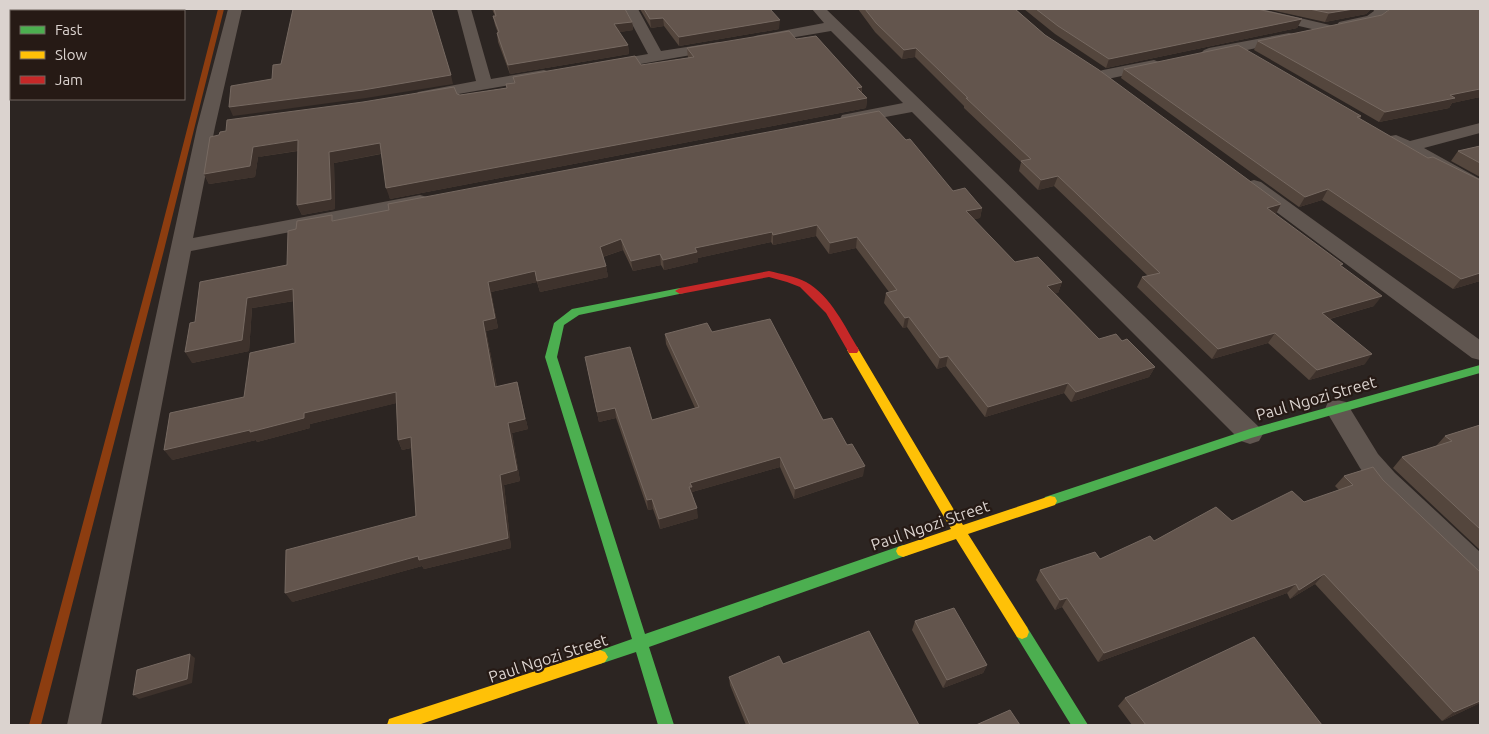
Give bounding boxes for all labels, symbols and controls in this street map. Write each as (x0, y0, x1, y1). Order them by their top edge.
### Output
legend (10, 10, 185, 100)
text: Fast (55, 21, 83, 38)
text: Slow (55, 46, 88, 63)
text: Jam (55, 71, 83, 88)
street label: Paul Ngozi Street (1254, 372, 1379, 424)
street label: Paul Ngozi Street (868, 496, 992, 554)
street label: Paul Ngozi Street (486, 630, 610, 686)

